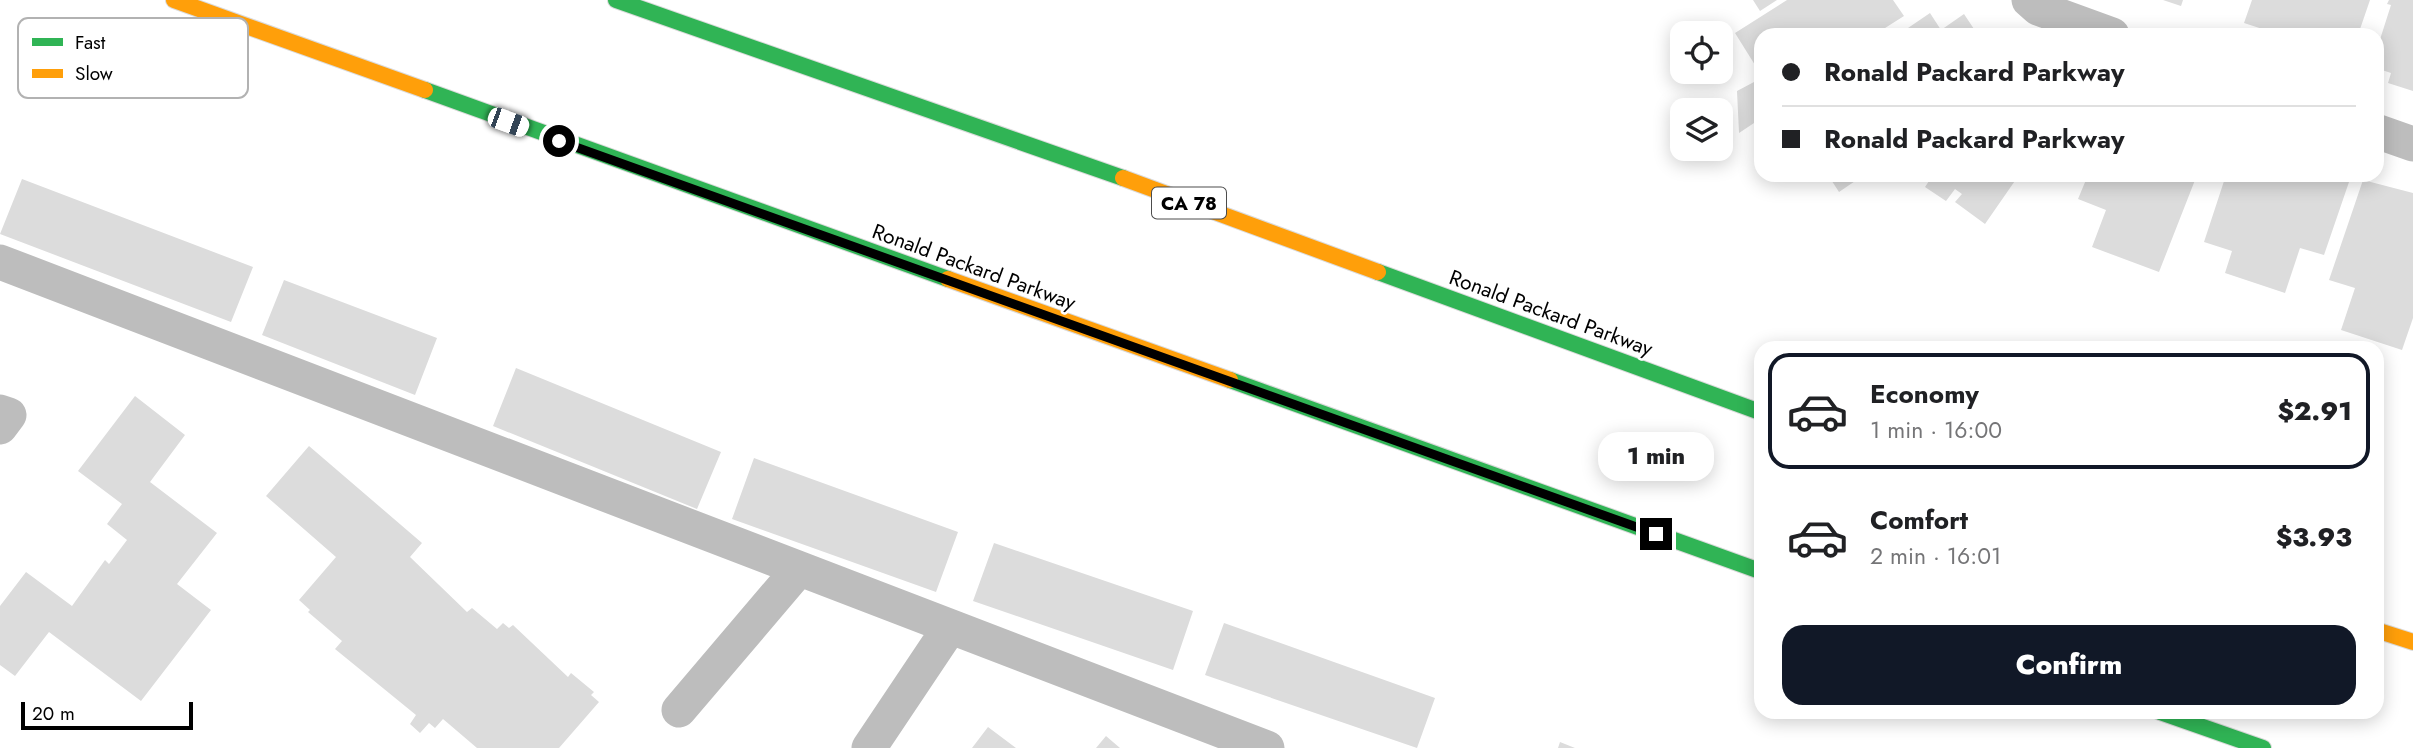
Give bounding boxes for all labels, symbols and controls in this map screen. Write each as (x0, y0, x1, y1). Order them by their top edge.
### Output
legend (18, 18, 248, 98)
map controls (1670, 21, 1733, 161)
button: locate (1670, 21, 1733, 84)
text: Fast (75, 29, 106, 56)
text: Ronald Packard Parkway (1824, 53, 2125, 91)
text: Slow (75, 60, 113, 87)
button: layers (1670, 98, 1733, 161)
car (485, 105, 532, 139)
text: Ronald Packard Parkway (1824, 120, 2125, 158)
route start (543, 125, 575, 157)
road number: CA 78 (1152, 188, 1226, 218)
street label: Ronald Packard Parkway (868, 216, 1081, 318)
street label: Ronald Packard Parkway (1445, 262, 1658, 364)
text: Economy (1870, 375, 1979, 413)
icon: car (1786, 380, 1849, 443)
text: $2.91 (2277, 392, 2352, 430)
text: 1 min · 16:00 (1870, 413, 2002, 447)
callout: 1 min (1598, 433, 1714, 482)
text: 1 min (1627, 439, 1685, 473)
text: Comfort (1870, 501, 1968, 539)
icon: car (1786, 506, 1849, 569)
route end (1640, 518, 1672, 550)
text: $3.93 (2276, 518, 2352, 556)
text: 2 min · 16:01 (1870, 539, 2001, 573)
button: Confirm (1782, 625, 2356, 705)
scale bar (21, 699, 192, 731)
text: 20 m (32, 700, 75, 727)

